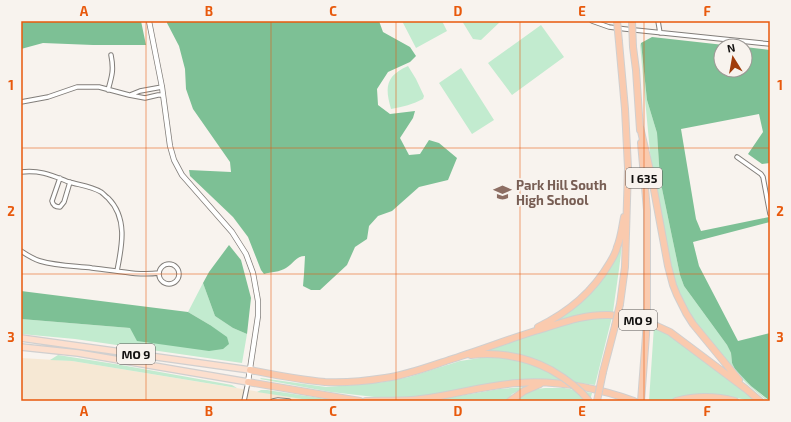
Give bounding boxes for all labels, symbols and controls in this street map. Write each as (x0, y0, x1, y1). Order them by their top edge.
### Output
text: A (80, 3, 89, 19)
text: B (205, 3, 213, 19)
text: C (329, 3, 337, 19)
text: D (454, 3, 463, 19)
text: E (578, 3, 586, 19)
text: F (703, 3, 711, 19)
north arrow (713, 38, 753, 78)
text: N (726, 41, 736, 55)
text: 1 (8, 77, 14, 93)
text: 1 (777, 77, 783, 93)
road number: I 635 (626, 168, 662, 188)
place label: Park Hill South High School (516, 177, 607, 208)
school or university icon: Park Hill South High School (493, 182, 513, 202)
text: 2 (7, 203, 15, 219)
text: 2 (776, 203, 784, 219)
road number: MO 9 (619, 310, 657, 330)
text: 3 (7, 329, 15, 345)
text: 3 (776, 329, 784, 345)
road number: MO 9 (117, 344, 155, 364)
text: A (80, 403, 89, 419)
text: B (205, 403, 213, 419)
text: C (329, 403, 337, 419)
text: D (454, 403, 463, 419)
text: E (578, 403, 586, 419)
text: F (703, 403, 711, 419)

